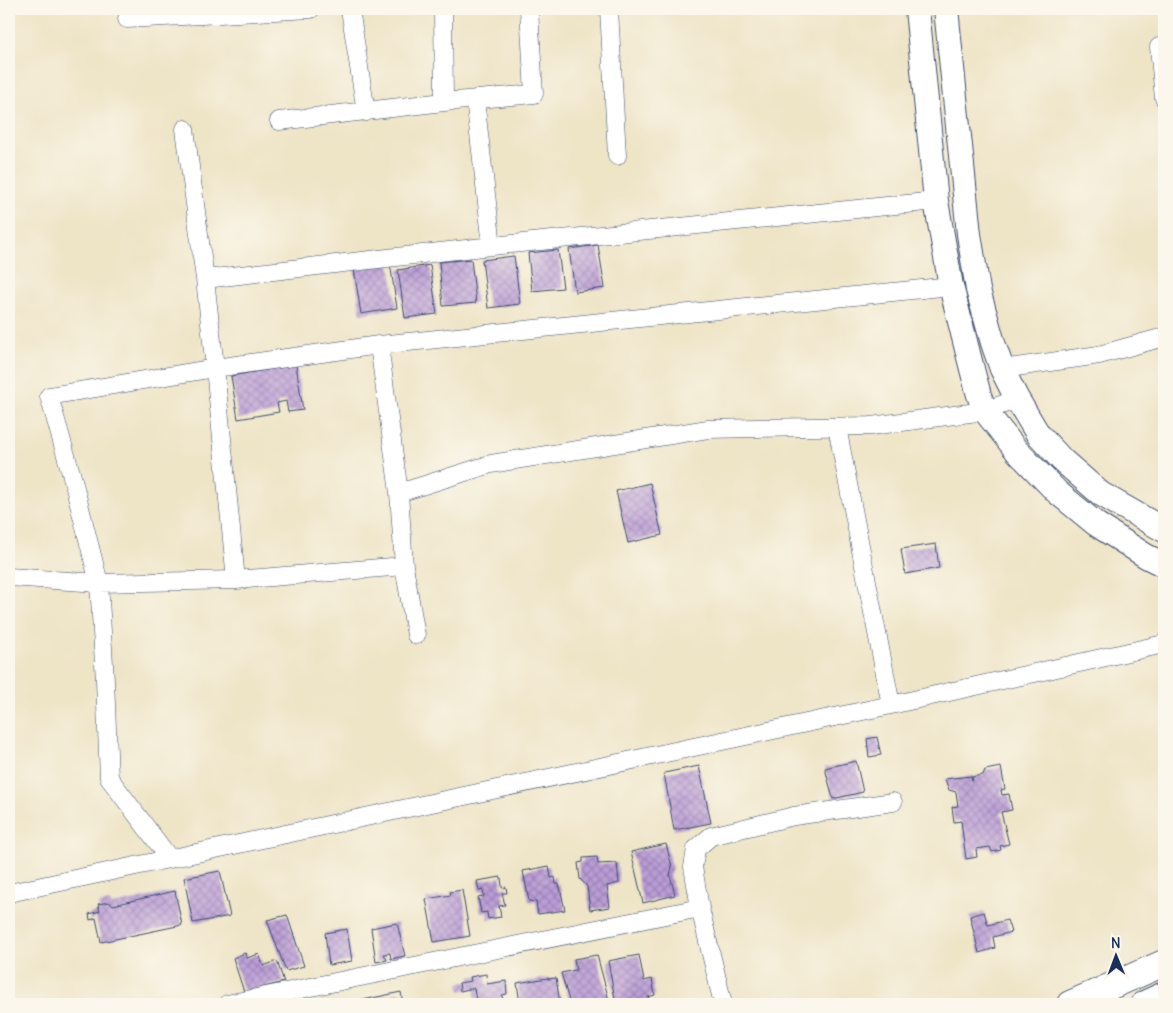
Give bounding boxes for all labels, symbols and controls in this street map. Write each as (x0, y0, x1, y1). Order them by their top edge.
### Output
north arrow (1090, 930, 1140, 980)
text: N (1111, 934, 1121, 952)

